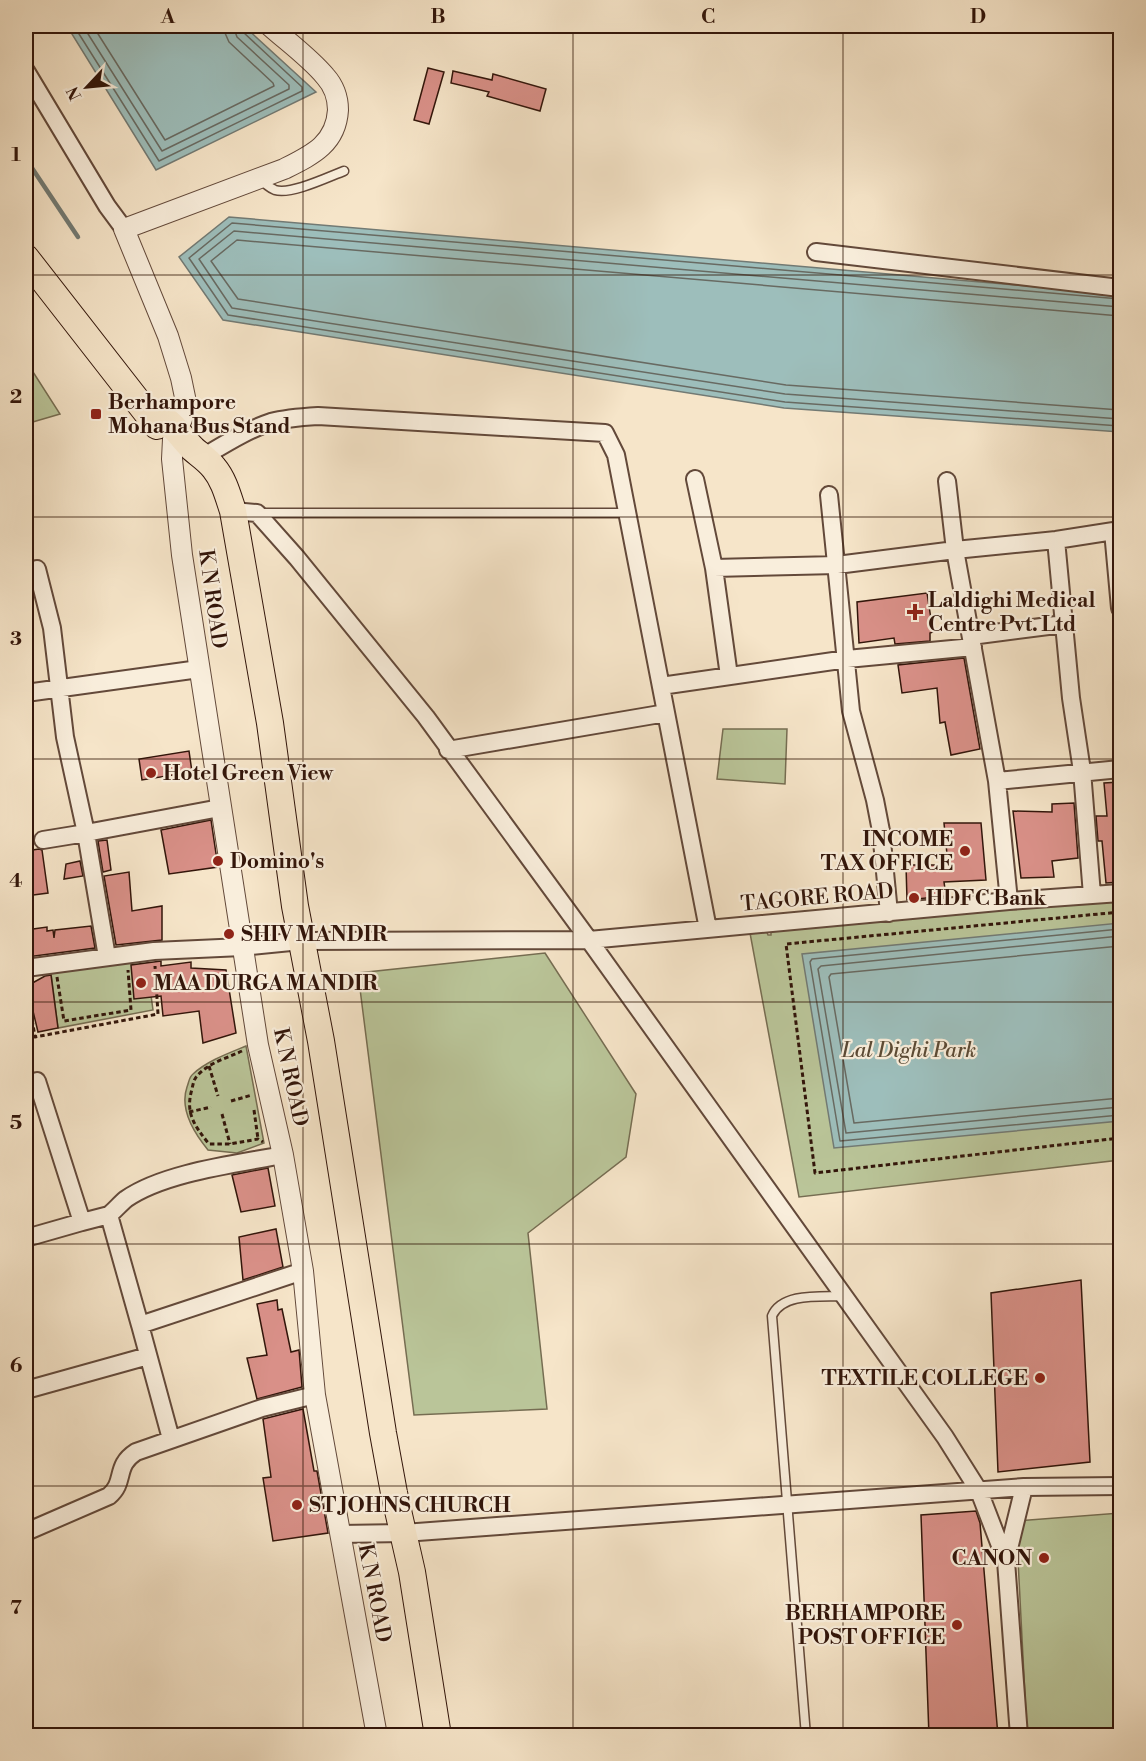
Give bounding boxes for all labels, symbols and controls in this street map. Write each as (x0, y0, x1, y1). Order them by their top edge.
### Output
text: A (160, 5, 176, 30)
text: B (430, 5, 446, 30)
text: C (701, 5, 715, 30)
text: D (970, 5, 986, 30)
north arrow (57, 57, 117, 117)
text: N (63, 83, 86, 103)
text: 1 (11, 143, 21, 168)
text: 2 (10, 385, 22, 410)
place label: Berhampore Mohana Bus Stand (108, 390, 291, 440)
marker: Berhampore Mohana Bus Stand (89, 407, 103, 421)
street label: K N ROAD (192, 548, 232, 650)
place label: Laldighi Medical Centre Pvt. Ltd (928, 588, 1095, 638)
marker: Laldighi Medical Centre Pvt. Ltd (906, 603, 924, 621)
text: 3 (10, 627, 22, 652)
place label: Hotel Green View (163, 761, 334, 787)
marker: Hotel Green View (144, 766, 158, 780)
place label: INCOME TAX OFFICE (821, 827, 953, 877)
marker: INCOME TAX OFFICE (958, 844, 972, 858)
place label: Domino's (230, 849, 324, 875)
marker: Domino's (211, 854, 225, 868)
text: 4 (9, 869, 23, 894)
street label: TAGORE ROAD (740, 878, 895, 918)
place label: HDFC Bank (926, 886, 1047, 912)
marker: HDFC Bank (907, 891, 921, 905)
place label: SHIV MANDIR (241, 922, 388, 948)
marker: SHIV MANDIR (222, 927, 236, 941)
place label: MAA DURGA MANDIR (153, 971, 378, 997)
marker: MAA DURGA MANDIR (134, 976, 148, 990)
street label: K N ROAD (267, 1026, 313, 1129)
park label: Lal Dighi Park (841, 1038, 976, 1064)
text: 5 (10, 1111, 22, 1136)
text: 6 (10, 1354, 23, 1379)
place label: TEXTILE COLLEGE (822, 1366, 1028, 1392)
marker: TEXTILE COLLEGE (1033, 1371, 1047, 1385)
place label: ST JOHNS CHURCH (309, 1493, 511, 1519)
marker: ST JOHNS CHURCH (290, 1498, 304, 1512)
street label: K N ROAD (352, 1542, 396, 1645)
place label: CANON (951, 1546, 1032, 1572)
marker: CANON (1037, 1551, 1051, 1565)
text: 7 (10, 1596, 22, 1621)
place label: BERHAMPORE POST OFFICE (785, 1601, 945, 1651)
marker: BERHAMPORE POST OFFICE (950, 1618, 964, 1632)

